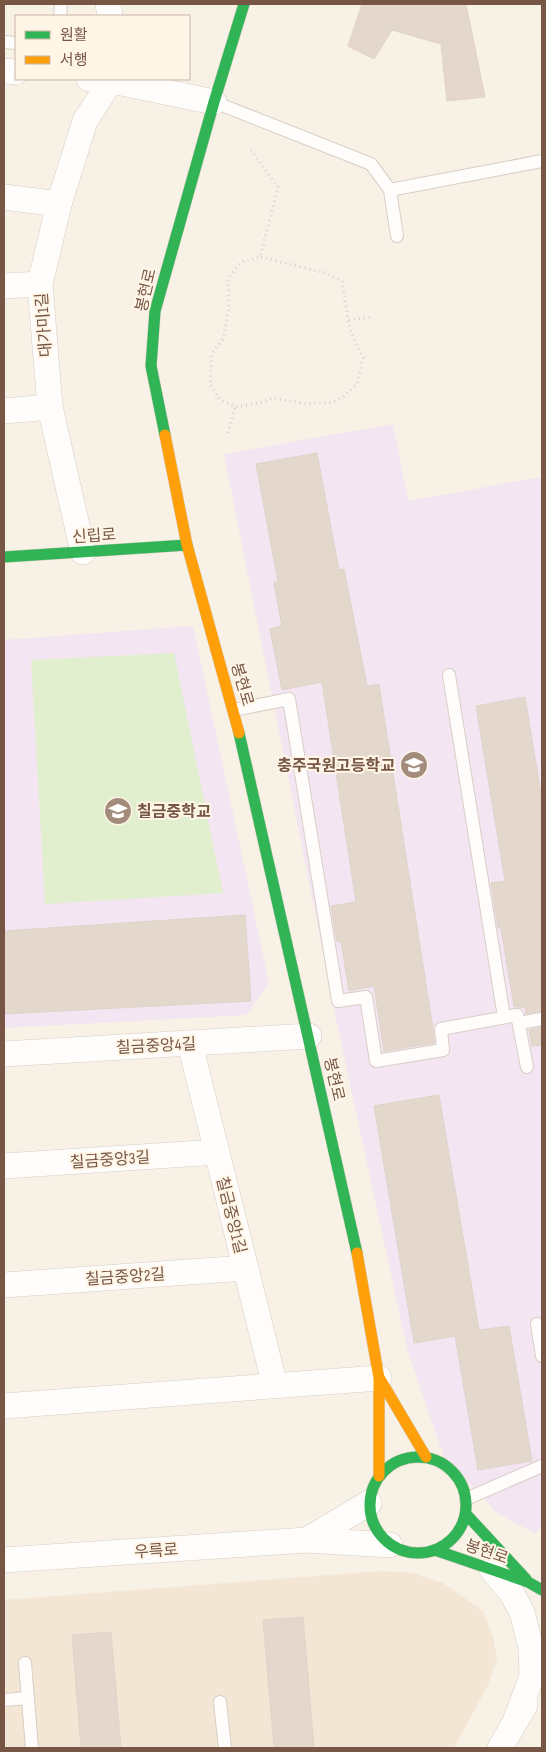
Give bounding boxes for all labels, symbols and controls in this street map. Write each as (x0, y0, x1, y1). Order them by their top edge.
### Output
legend (15, 15, 190, 80)
text: 원활 (60, 26, 88, 45)
text: 서행 (60, 51, 88, 70)
street label: 봉현로 (132, 266, 161, 314)
street label: 대가미1길 (33, 292, 56, 358)
street label: 신립로 (71, 525, 117, 548)
street label: 봉현로 (226, 661, 257, 709)
school or university icon: 충주국원고등학교 (399, 750, 429, 780)
place label: 충주국원고등학교 (277, 756, 395, 776)
school or university icon: 칠금중학교 (103, 796, 133, 826)
place label: 칠금중학교 (137, 802, 211, 822)
street label: 칠금중앙4길 (115, 1035, 197, 1058)
street label: 봉현로 (319, 1056, 348, 1103)
street label: 칠금중앙3길 (69, 1148, 151, 1173)
street label: 칠금중앙1길 (212, 1175, 249, 1256)
street label: 칠금중앙2길 (84, 1265, 166, 1290)
street label: 봉현로 (463, 1536, 511, 1569)
street label: 우륵로 (133, 1540, 179, 1563)

